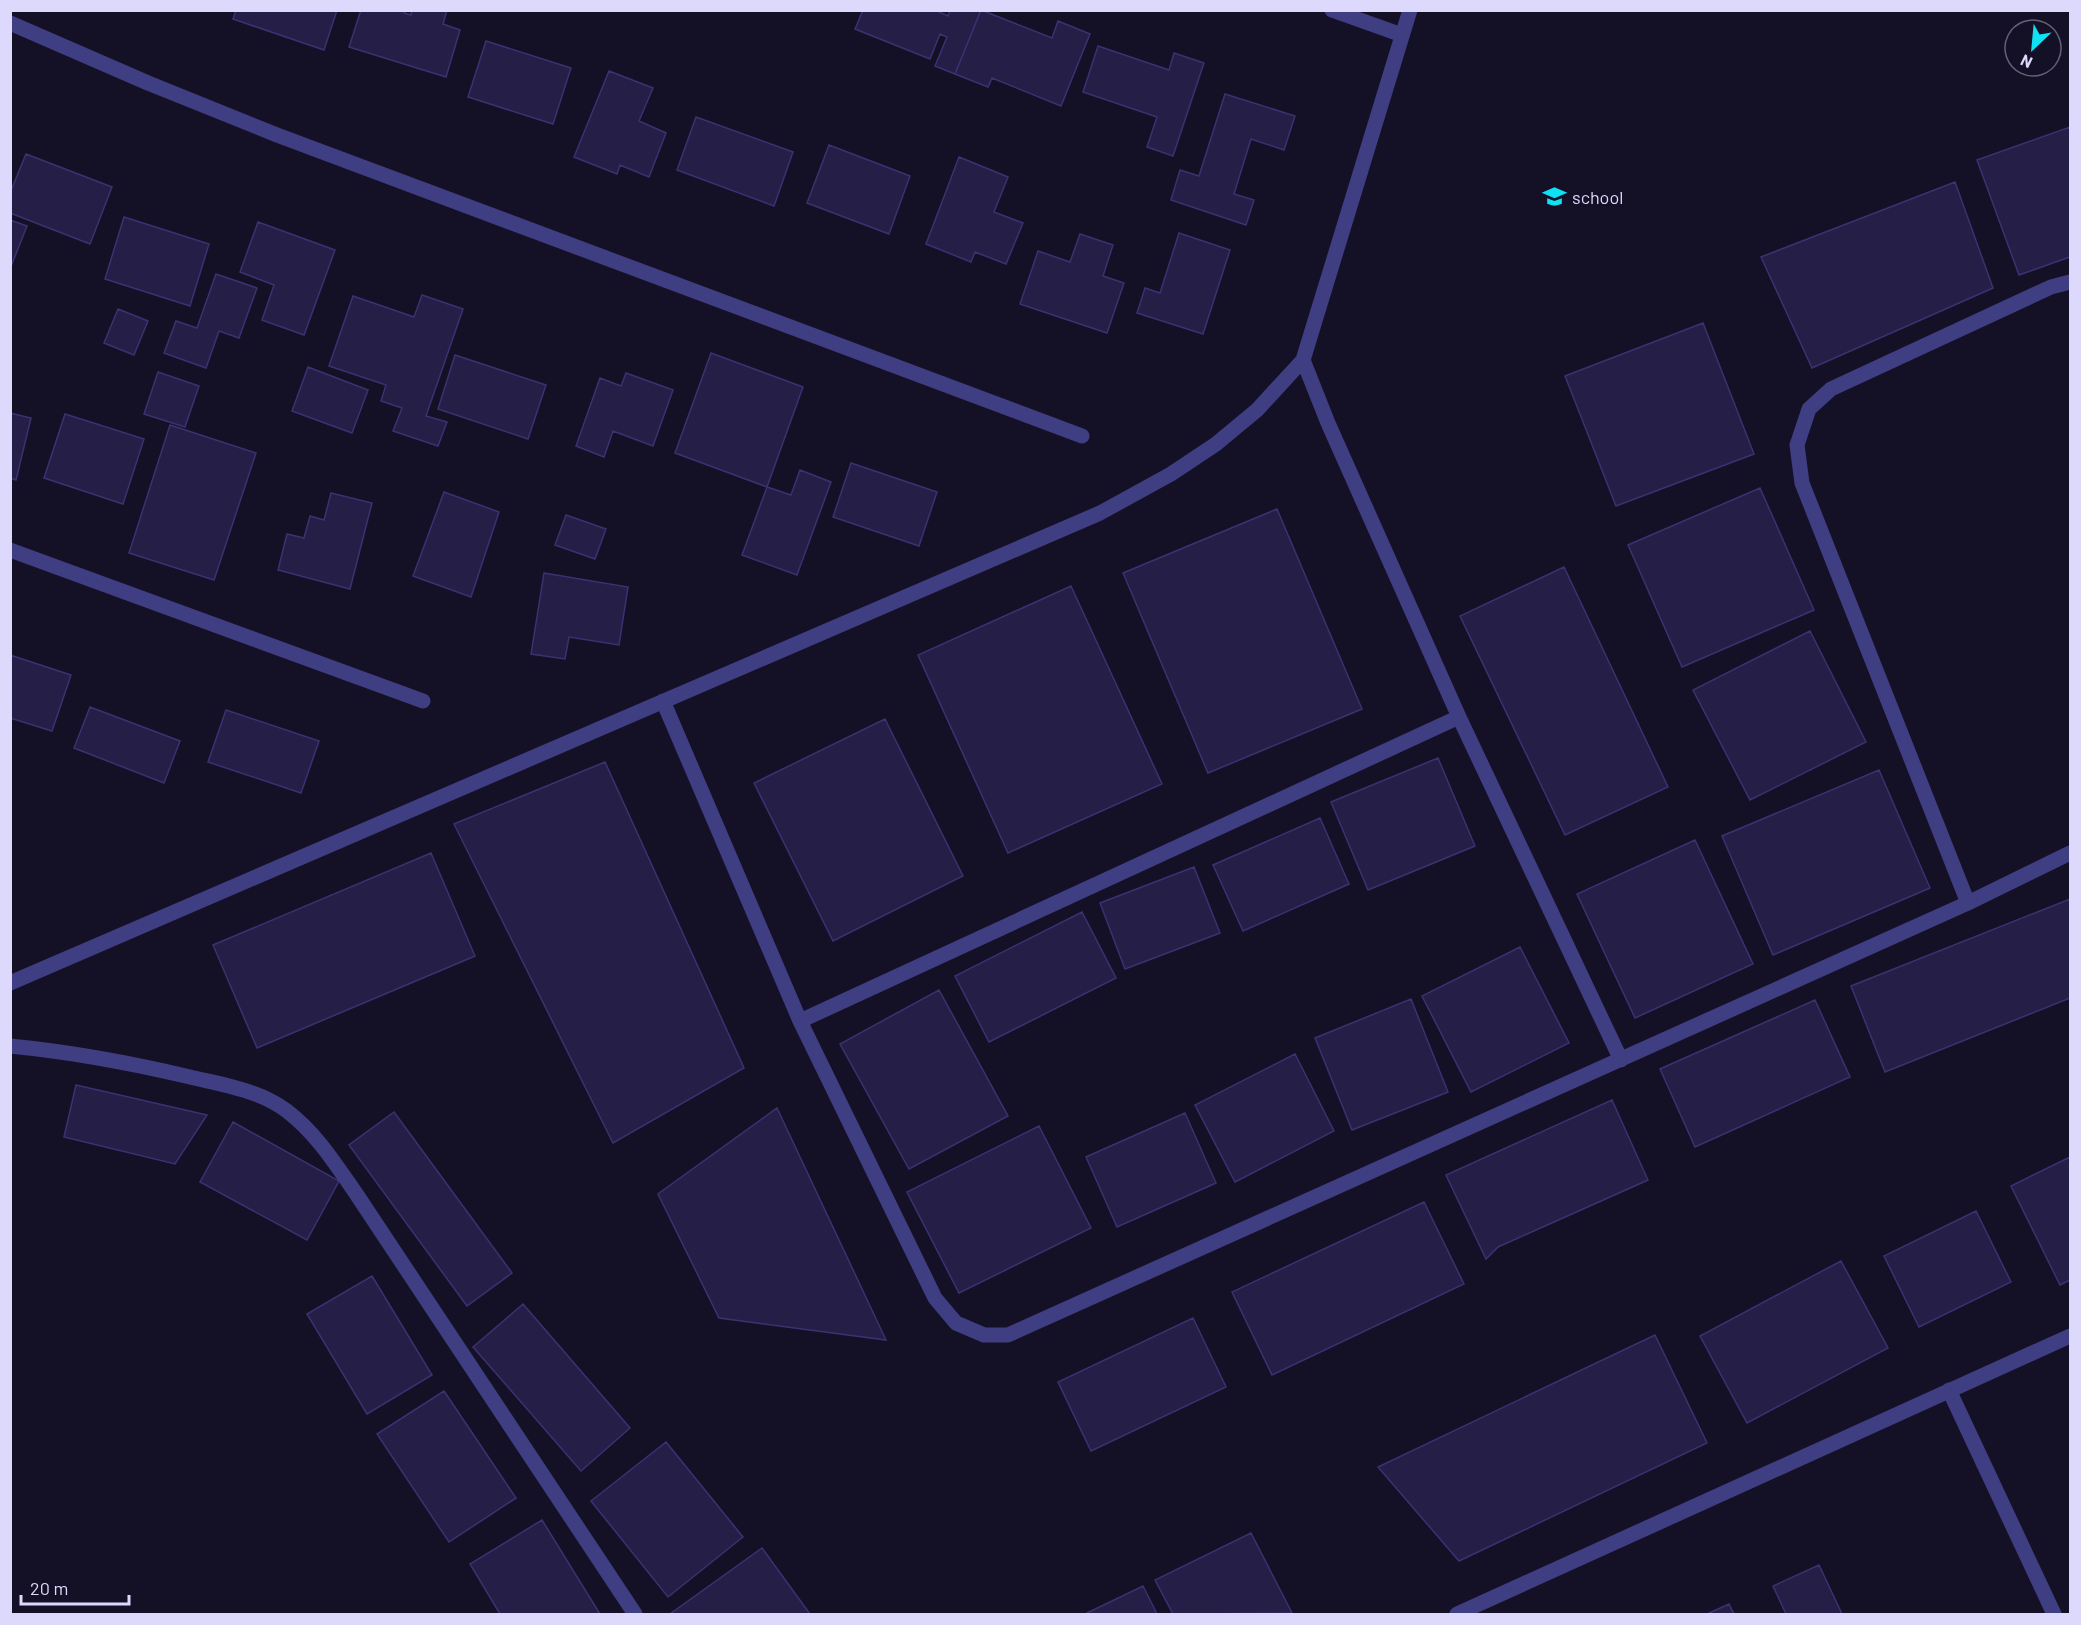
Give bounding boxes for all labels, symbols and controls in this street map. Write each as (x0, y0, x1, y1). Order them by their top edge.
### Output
north arrow (2003, 18, 2063, 78)
text: N (2017, 51, 2035, 73)
school or university icon: school (1541, 184, 1567, 210)
place label: school (1572, 186, 1623, 208)
scale bar (21, 1568, 129, 1606)
text: 20 m (30, 1577, 68, 1599)

